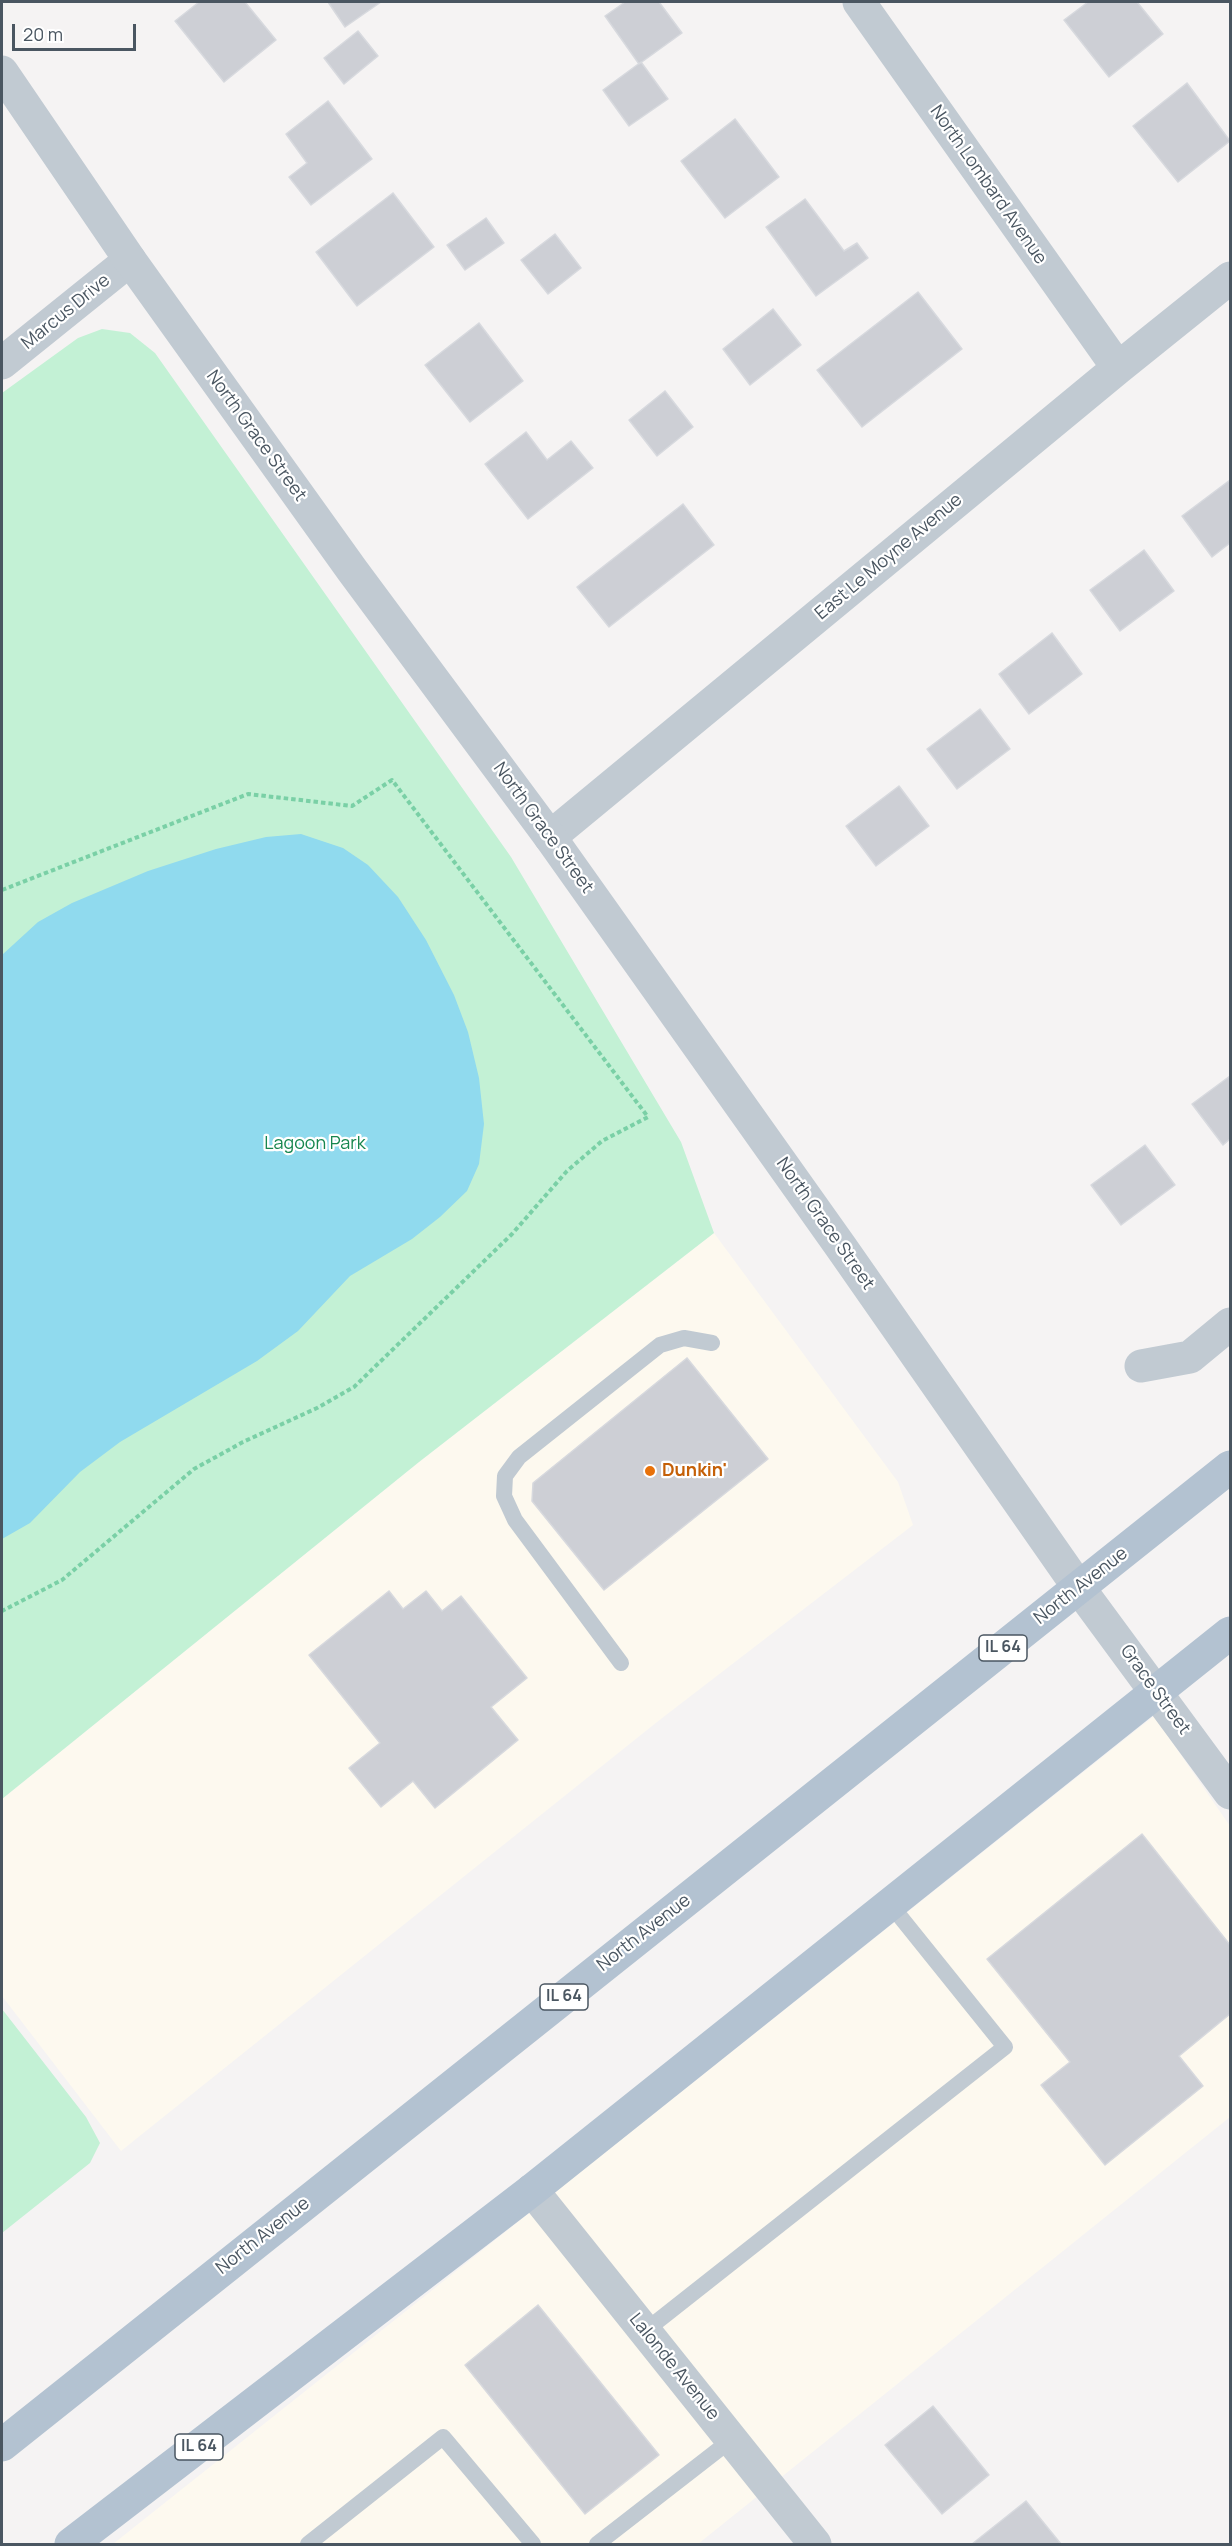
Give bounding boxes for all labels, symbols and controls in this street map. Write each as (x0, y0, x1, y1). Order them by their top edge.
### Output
scale bar (15, 12, 140, 50)
text: 20 m (23, 22, 63, 46)
street label: North Lombard Avenue (925, 101, 1051, 269)
street label: Marcus Drive (18, 270, 114, 354)
street label: North Grace Street (201, 366, 311, 506)
street label: East Le Moyne Avenue (811, 489, 967, 625)
street label: North Grace Street (488, 758, 598, 898)
park label: Lagoon Park (264, 1133, 366, 1155)
street label: North Grace Street (771, 1154, 879, 1294)
place label: Dunkin' (662, 1460, 727, 1482)
marker: Dunkin' (643, 1464, 657, 1478)
street label: North Avenue (1030, 1543, 1132, 1629)
road number: IL 64 (979, 1635, 1027, 1661)
street label: Grace Street (1115, 1641, 1195, 1739)
street label: North Avenue (593, 1890, 695, 1976)
road number: IL 64 (540, 1984, 588, 2010)
street label: North Avenue (212, 2193, 314, 2279)
street label: Lalonde Avenue (624, 2309, 724, 2425)
road number: IL 64 (175, 2434, 223, 2460)

